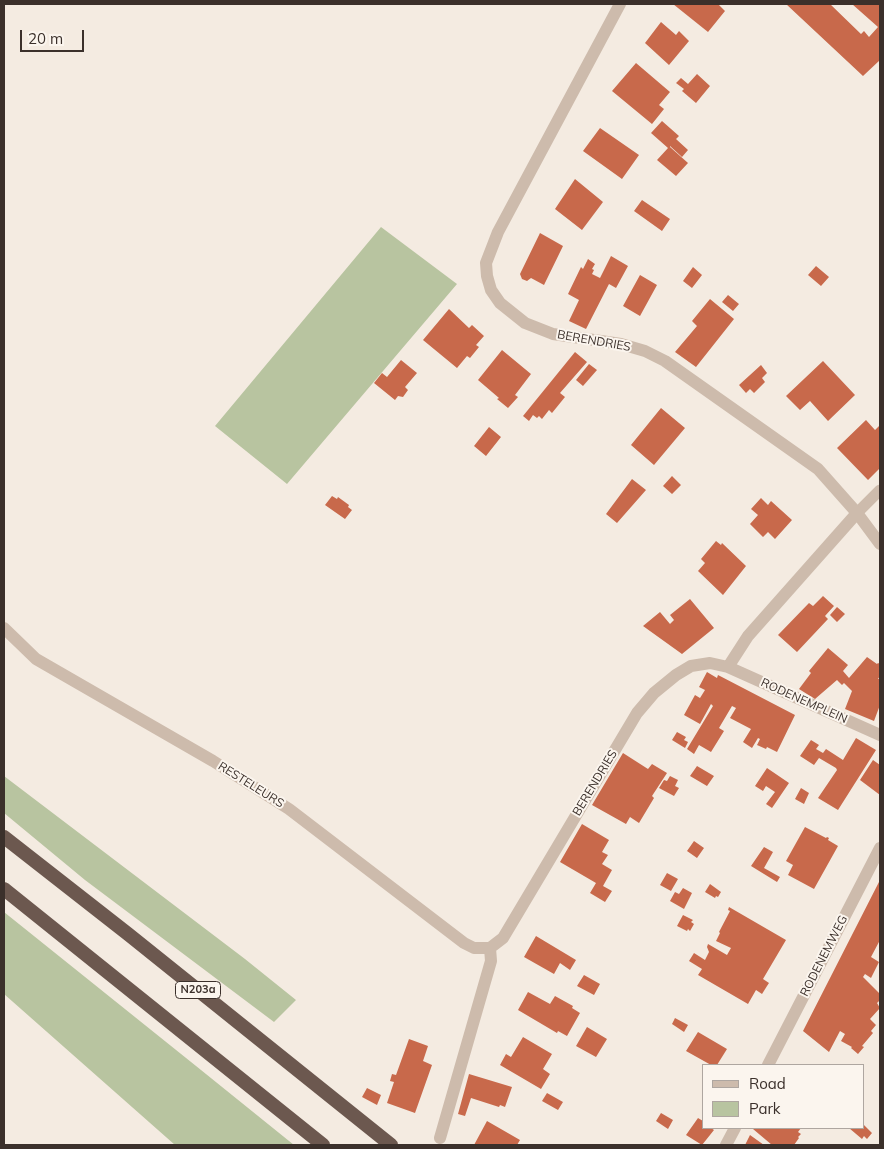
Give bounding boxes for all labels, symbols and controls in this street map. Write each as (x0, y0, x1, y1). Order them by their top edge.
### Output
scale bar (22, 20, 86, 52)
text: 20 m (28, 29, 63, 48)
street label: BERENDRIES (556, 327, 632, 355)
street label: RODENEMPLEIN (758, 675, 850, 727)
street label: BERENDRIES (570, 747, 620, 819)
street label: RESTELEURS (215, 759, 287, 811)
street label: RODENEMWEG (797, 913, 851, 999)
road number: N203a (176, 982, 220, 998)
legend (702, 1064, 864, 1129)
text: Road (749, 1074, 786, 1093)
text: Park (749, 1099, 781, 1118)

